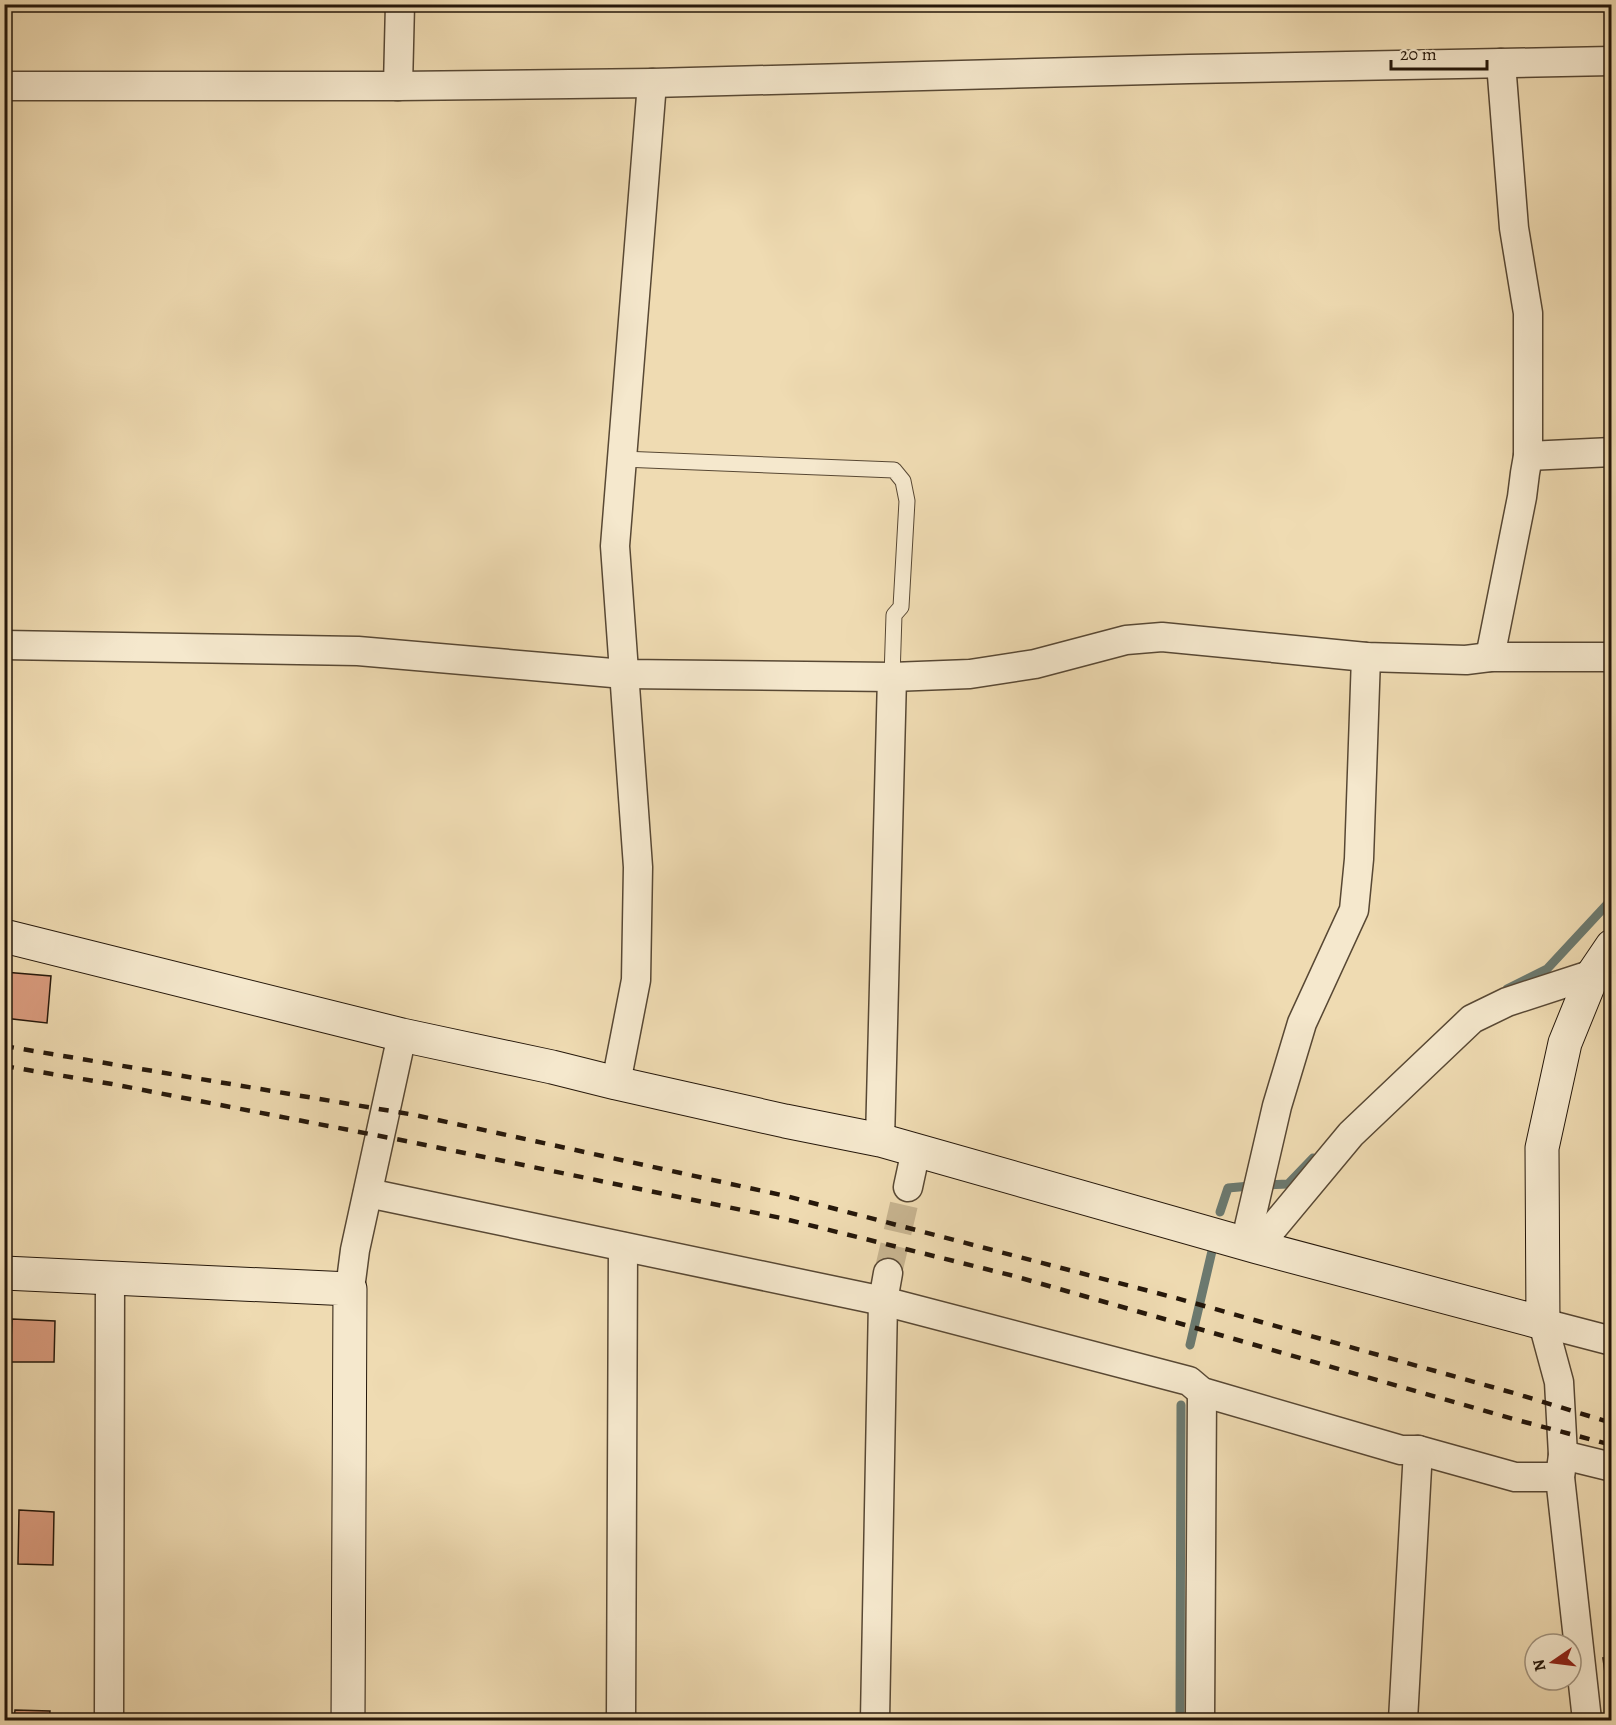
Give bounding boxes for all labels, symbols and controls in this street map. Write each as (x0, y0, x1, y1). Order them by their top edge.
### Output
scale bar (1391, 33, 1487, 71)
text: 20 m (1400, 42, 1437, 66)
north arrow (1523, 1632, 1583, 1692)
text: N (1527, 1657, 1551, 1674)

